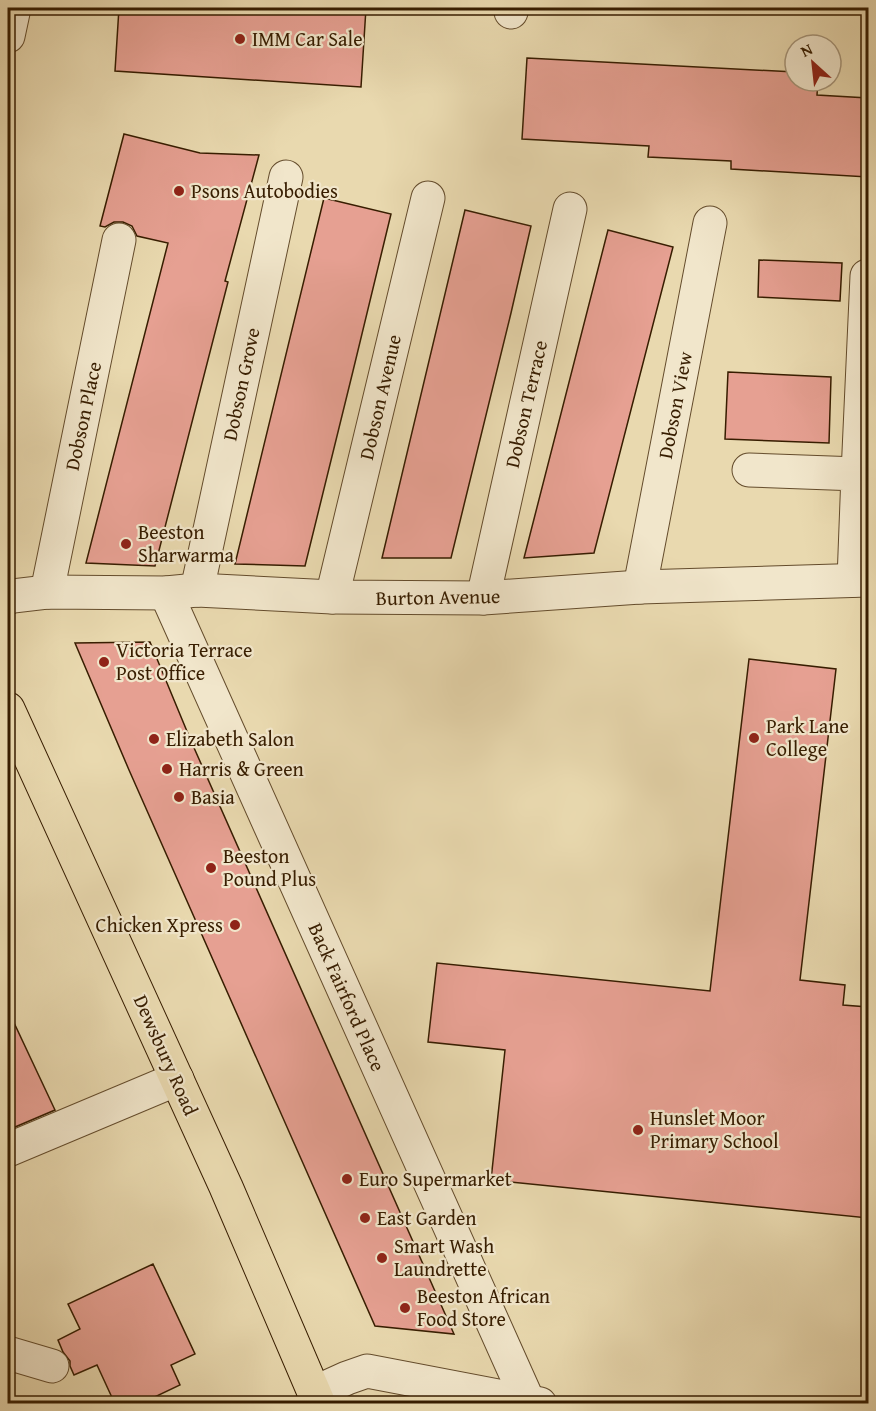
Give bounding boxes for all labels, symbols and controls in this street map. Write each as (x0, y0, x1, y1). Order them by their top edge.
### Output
place label: IMM Car Sale (252, 24, 363, 53)
marker: IMM Car Sale (233, 32, 247, 46)
north arrow (783, 33, 843, 93)
text: N (796, 36, 817, 63)
place label: Psons Autobodies (191, 176, 338, 205)
marker: Psons Autobodies (172, 184, 186, 198)
street label: Dobson Grove (214, 325, 267, 443)
street label: Dobson Avenue (351, 331, 408, 462)
street label: Dobson Terrace (497, 337, 554, 471)
street label: Dobson View (650, 348, 699, 461)
street label: Dobson Place (57, 359, 108, 473)
place label: Beeston Sharwarma (138, 517, 235, 569)
marker: Beeston Sharwarma (119, 537, 133, 551)
street label: Burton Avenue (375, 581, 501, 612)
place label: Victoria Terrace Post Office (116, 635, 252, 687)
marker: Victoria Terrace Post Office (97, 655, 111, 669)
place label: Park Lane College (766, 711, 849, 763)
place label: Elizabeth Salon (166, 724, 294, 753)
marker: Park Lane College (747, 731, 761, 745)
marker: Elizabeth Salon (147, 732, 161, 746)
place label: Harris & Green (179, 754, 304, 783)
marker: Harris & Green (160, 762, 174, 776)
place label: Basia (191, 782, 235, 811)
marker: Basia (172, 790, 186, 804)
place label: Beeston Pound Plus (223, 841, 316, 893)
marker: Beeston Pound Plus (204, 861, 218, 875)
place label: Chicken Xpress (96, 910, 223, 939)
marker: Chicken Xpress (228, 918, 242, 932)
street label: Back Fairford Place (302, 918, 393, 1076)
street label: Dewsbury Road (127, 990, 206, 1120)
place label: Hunslet Moor Primary School (650, 1103, 779, 1155)
marker: Hunslet Moor Primary School (631, 1123, 645, 1137)
place label: Euro Supermarket (359, 1164, 512, 1193)
marker: Euro Supermarket (340, 1172, 354, 1186)
place label: East Garden (377, 1203, 477, 1232)
marker: East Garden (358, 1211, 372, 1225)
place label: Smart Wash Laundrette (394, 1231, 494, 1283)
marker: Smart Wash Laundrette (375, 1251, 389, 1265)
place label: Beeston African Food Store (417, 1281, 550, 1333)
marker: Beeston African Food Store (398, 1301, 412, 1315)

